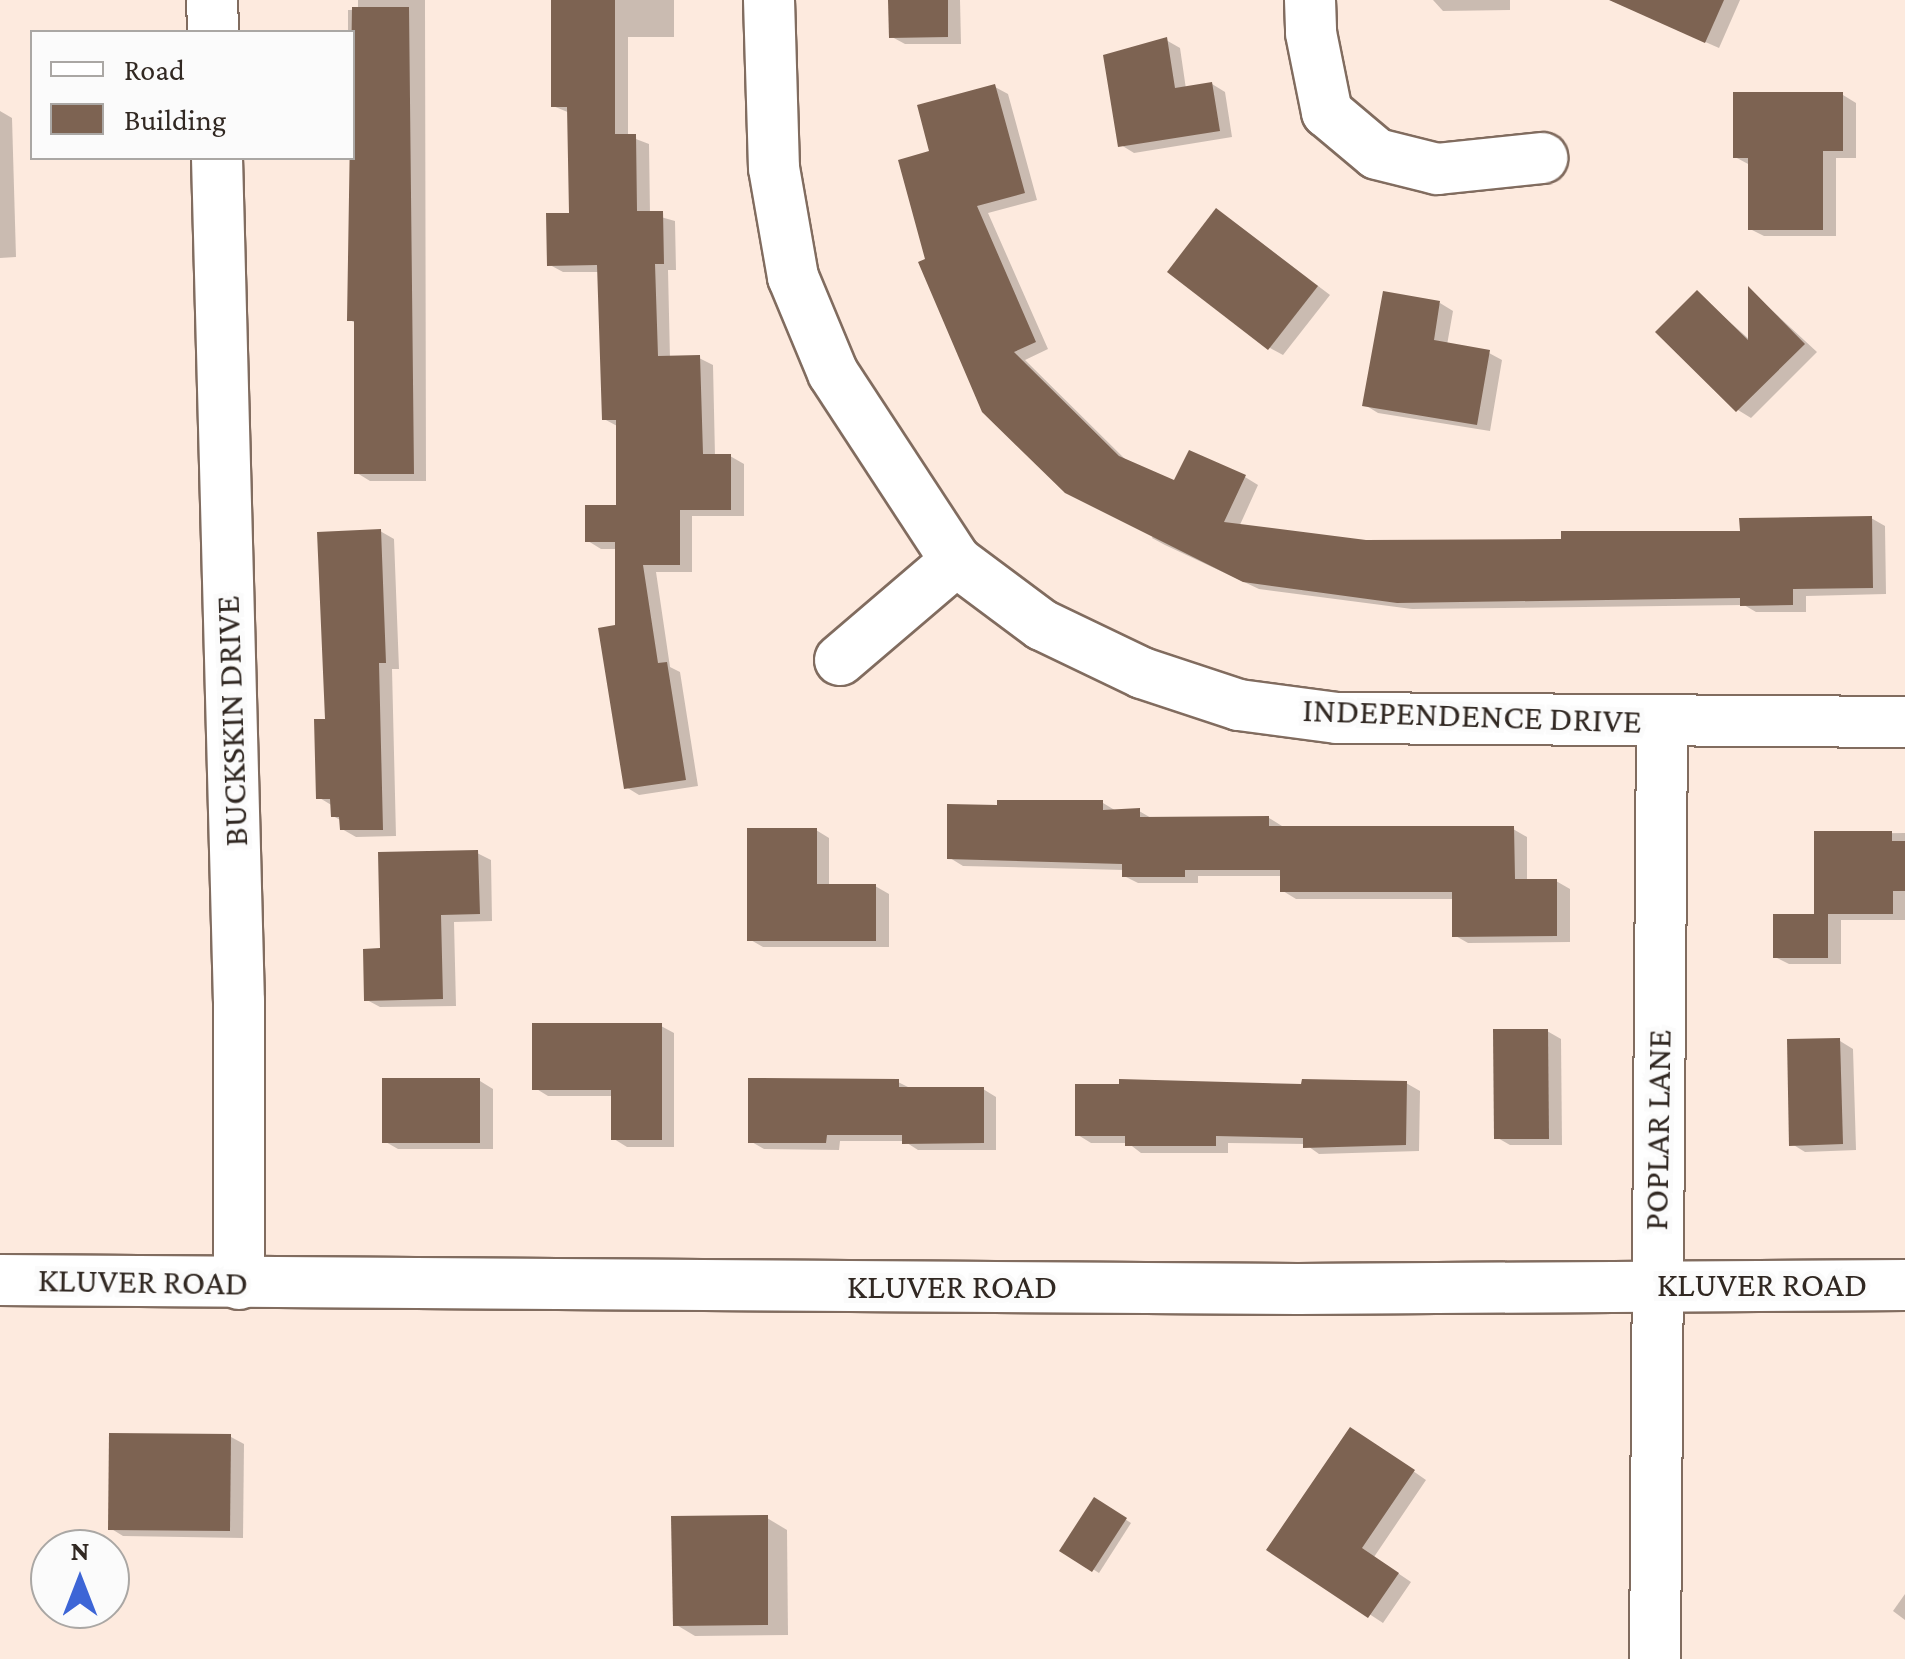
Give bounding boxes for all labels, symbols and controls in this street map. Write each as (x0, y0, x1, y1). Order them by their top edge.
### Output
legend (30, 30, 355, 160)
text: Road (124, 53, 185, 86)
text: Building (124, 103, 226, 136)
street label: BUCKSKIN DRIVE (207, 595, 257, 847)
street label: INDEPENDENCE DRIVE (1302, 689, 1642, 743)
street label: POPLAR LANE (1635, 1029, 1681, 1231)
street label: KLUVER ROAD (37, 1259, 249, 1305)
street label: KLUVER ROAD (1657, 1264, 1867, 1306)
street label: KLUVER ROAD (847, 1266, 1057, 1308)
north arrow (30, 1529, 130, 1629)
text: N (70, 1535, 90, 1566)

